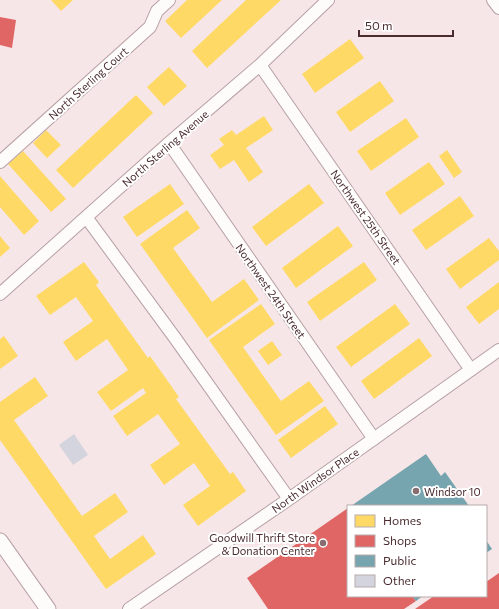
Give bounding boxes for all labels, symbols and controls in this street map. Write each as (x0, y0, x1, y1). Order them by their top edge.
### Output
scale bar (359, 12, 453, 38)
text: 50 m (365, 18, 393, 32)
street label: North Sterling Court (46, 44, 131, 122)
street label: North Sterling Avenue (119, 107, 211, 189)
street label: Northwest 25th Street (328, 167, 404, 267)
street label: Northwest 24th Street (233, 241, 309, 341)
street label: North Windsor Place (269, 445, 361, 515)
place label: Windsor 10 (424, 485, 481, 498)
marker: Windsor 10 (411, 486, 421, 496)
legend (347, 505, 487, 597)
text: Homes (383, 513, 421, 527)
place label: Goodwill Thrift Store & Donation Center (209, 531, 316, 557)
text: Shops (383, 533, 417, 547)
marker: Goodwill Thrift Store & Donation Center (318, 538, 328, 548)
text: Public (383, 553, 416, 567)
text: Other (383, 573, 416, 587)

